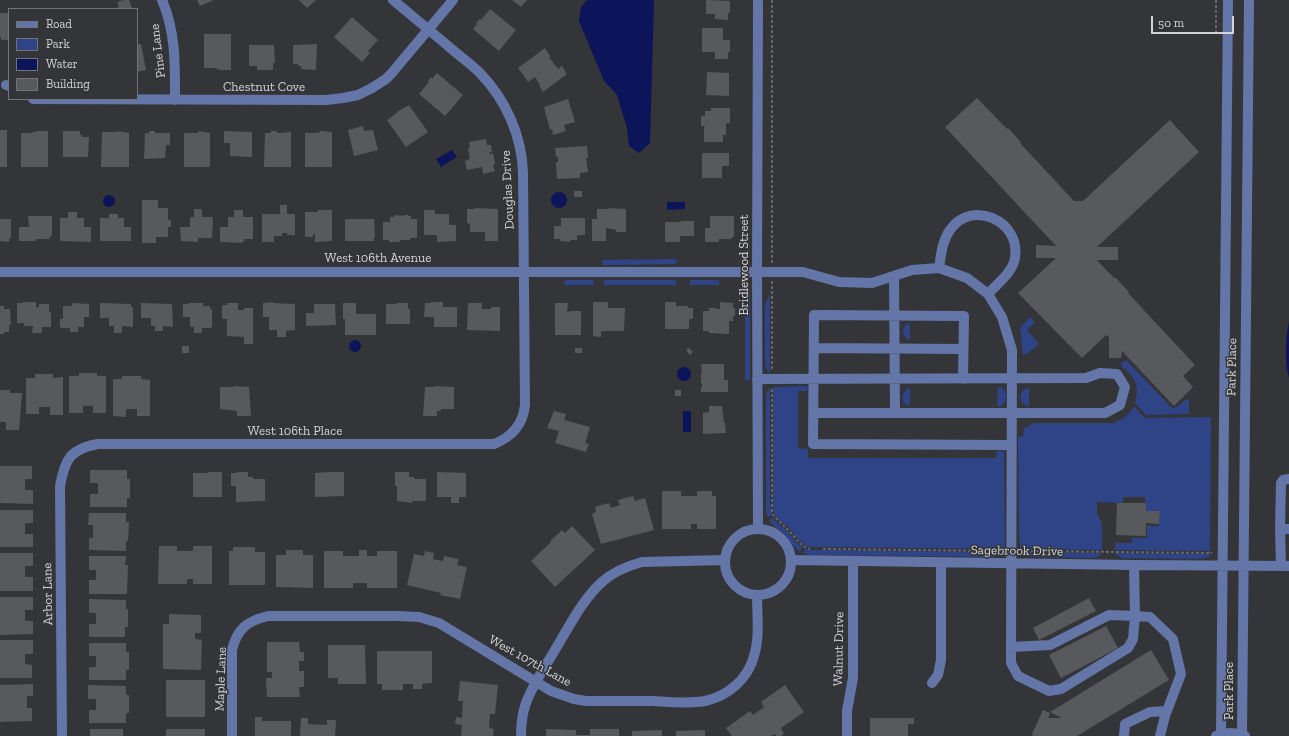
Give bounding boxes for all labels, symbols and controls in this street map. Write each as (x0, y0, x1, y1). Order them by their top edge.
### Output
legend (8, 8, 138, 100)
scale bar (1153, 8, 1236, 34)
text: 50 m (1158, 16, 1184, 30)
text: Road (46, 17, 72, 31)
street label: Pine Lane (147, 23, 169, 79)
text: Park (46, 37, 70, 51)
text: Water (46, 57, 78, 71)
text: Building (46, 77, 90, 91)
street label: Chestnut Cove (223, 79, 305, 95)
street label: Douglas Drive (498, 150, 518, 230)
street label: Bridlewood Street (736, 214, 752, 316)
street label: West 106th Avenue (325, 250, 431, 266)
street label: Park Place (1224, 338, 1240, 396)
street label: West 106th Place (248, 423, 342, 439)
street label: Sagebrook Drive (971, 542, 1063, 560)
street label: Arbor Lane (40, 562, 56, 626)
street label: Walnut Drive (831, 612, 847, 686)
street label: West 107th Lane (486, 632, 574, 690)
street label: Maple Lane (212, 647, 230, 711)
street label: Park Place (1221, 662, 1237, 720)

